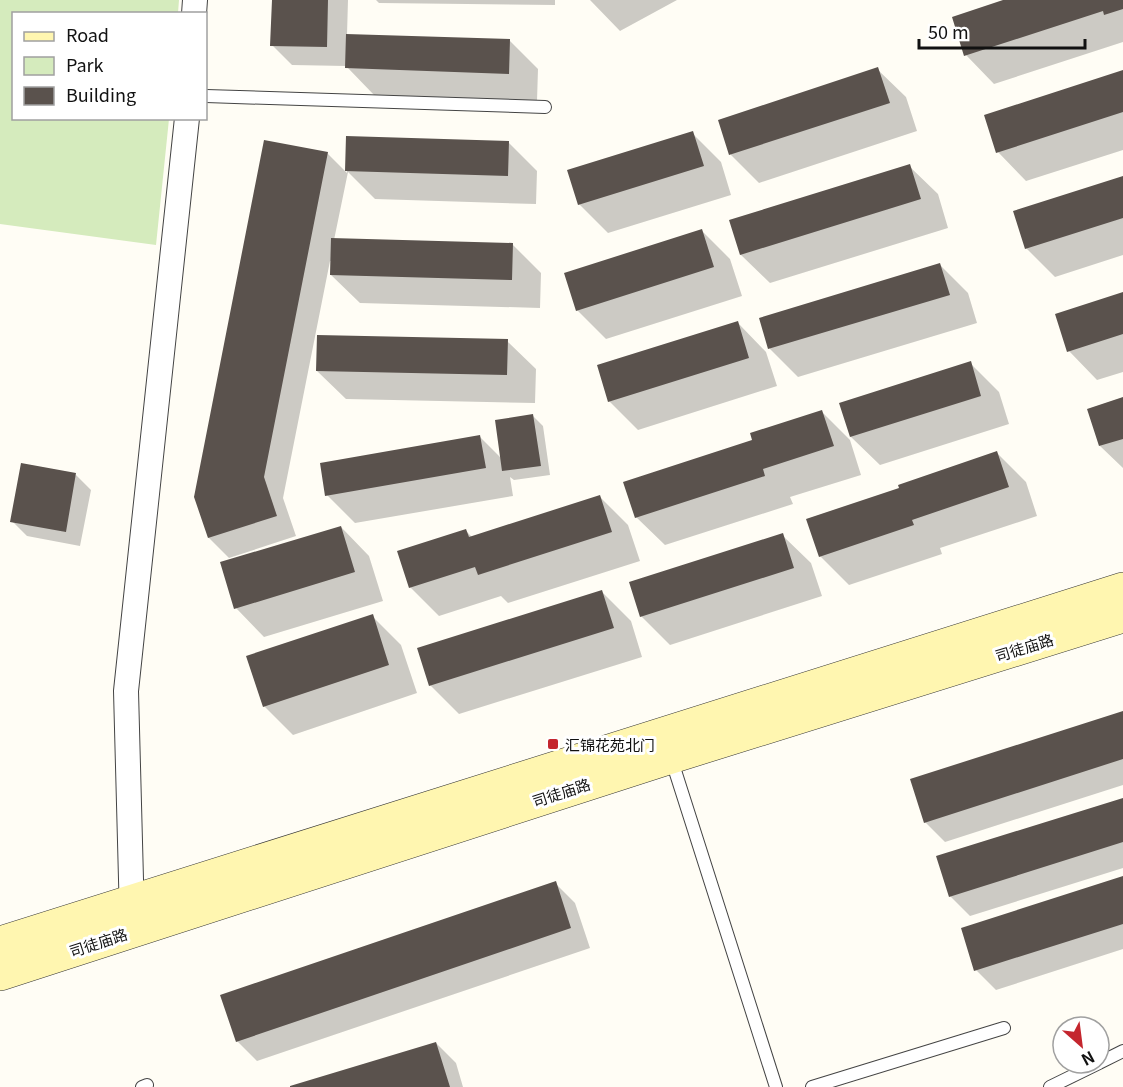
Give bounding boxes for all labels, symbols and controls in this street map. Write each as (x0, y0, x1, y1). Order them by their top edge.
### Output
legend (12, 12, 207, 120)
scale bar (919, 12, 1086, 50)
text: 50 m (928, 18, 969, 44)
text: Road (66, 21, 109, 47)
text: Park (66, 51, 104, 77)
text: Building (66, 81, 136, 107)
street label: 司徒庙路 (992, 628, 1056, 666)
place label: 汇锦花苑北门 (565, 734, 655, 755)
marker: 汇锦花苑北门 (546, 737, 560, 751)
street label: 司徒庙路 (529, 773, 593, 811)
street label: 司徒庙路 (66, 923, 130, 961)
north arrow (1051, 1015, 1111, 1075)
text: N (1078, 1046, 1099, 1073)

